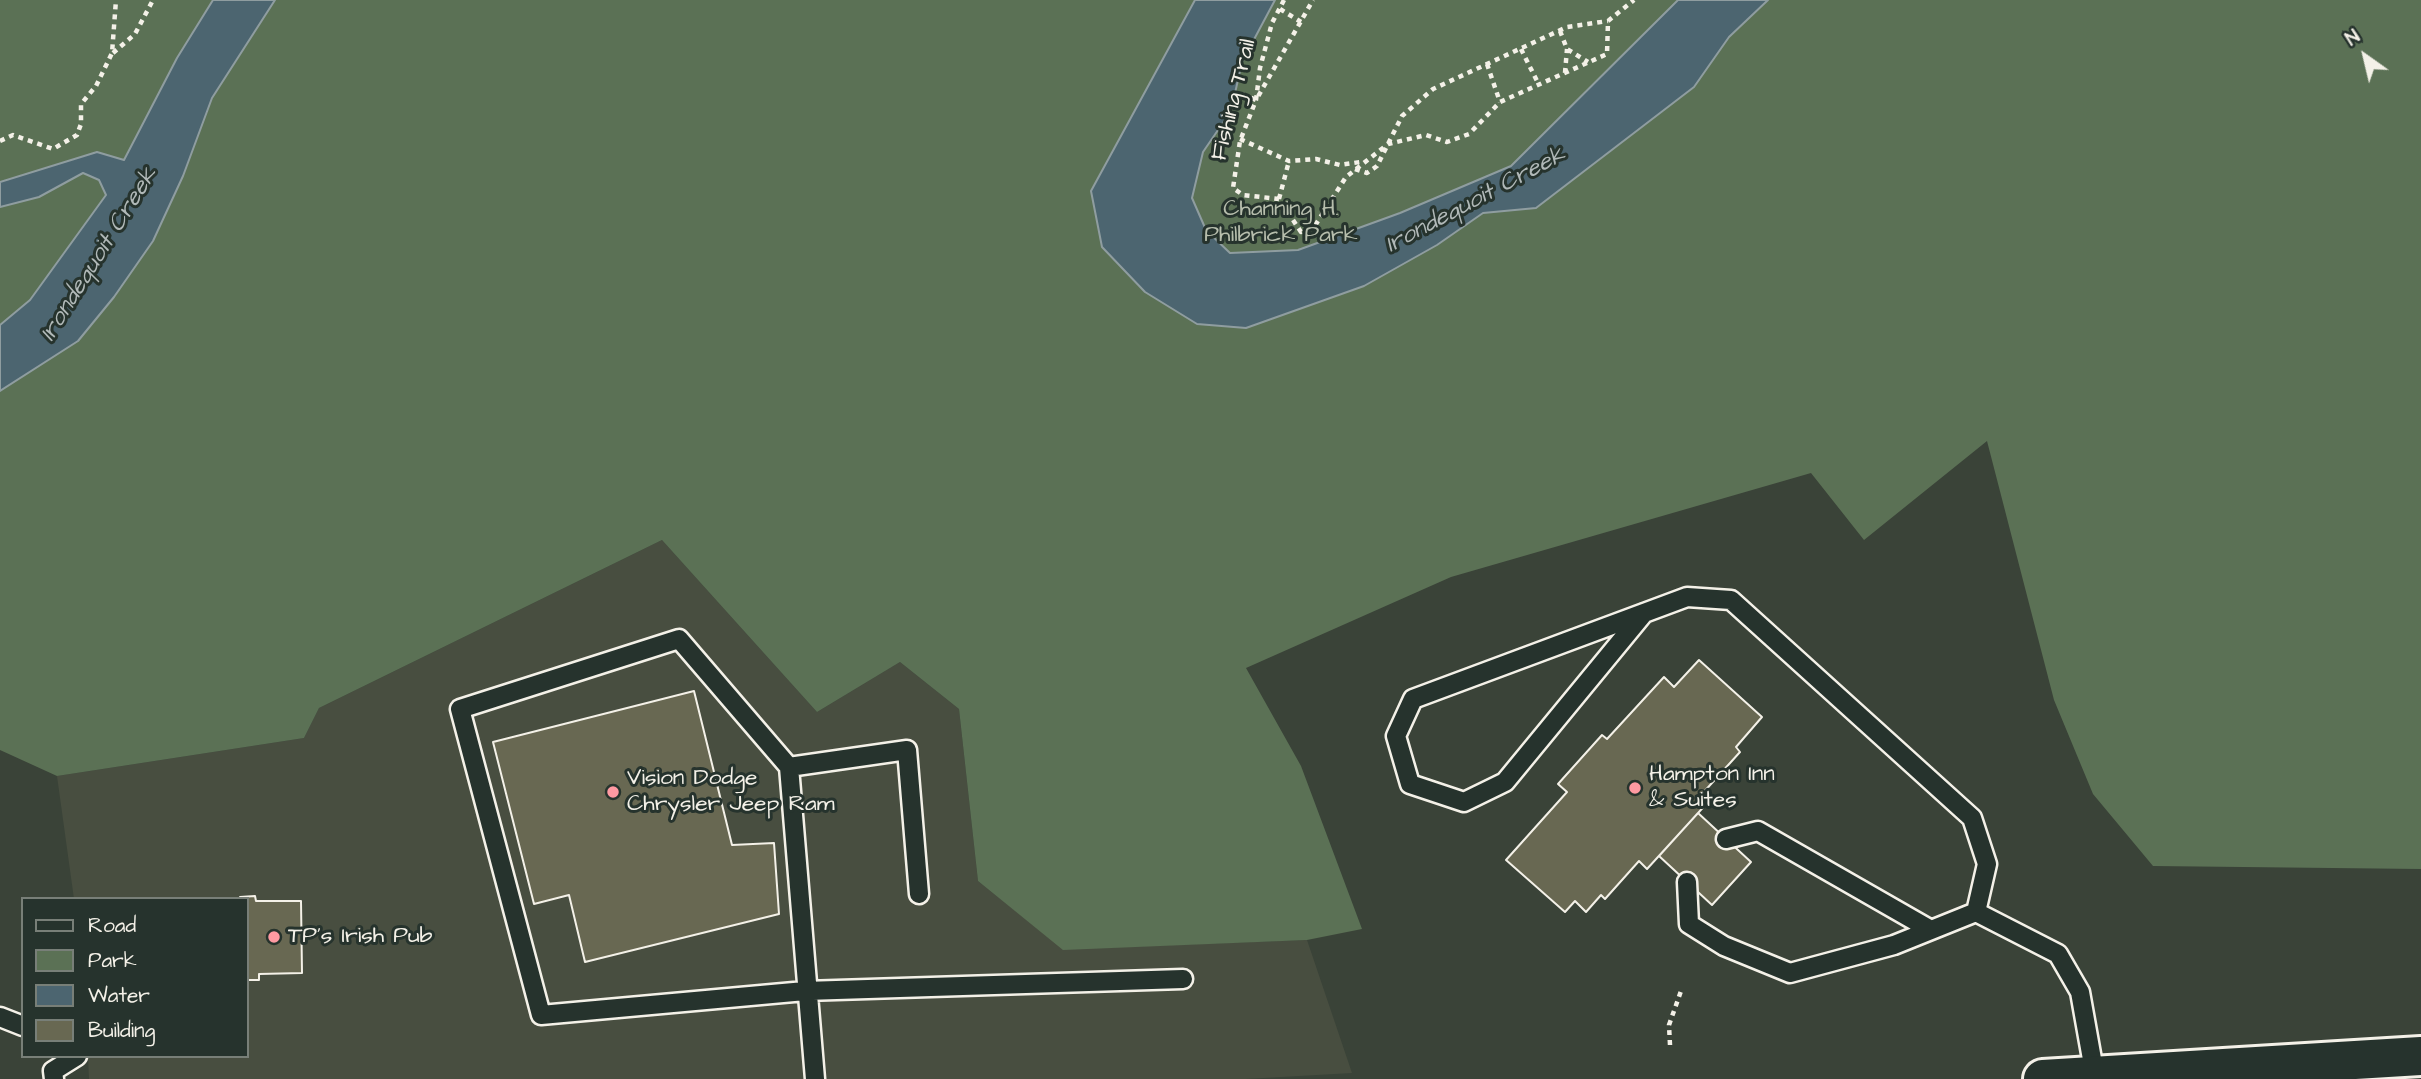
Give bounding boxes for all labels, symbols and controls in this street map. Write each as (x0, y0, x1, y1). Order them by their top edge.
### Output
north arrow (2330, 21, 2400, 91)
text: N (2340, 24, 2365, 53)
street label: Fishing Trail (1207, 36, 1263, 164)
water label: Irondequoit Creek (1381, 141, 1571, 261)
water label: Irondequoit Creek (35, 163, 165, 347)
park label: Channing H. Philbrick Park (1204, 196, 1358, 250)
place label: Hampton Inn & Suites (1649, 761, 1775, 815)
place label: Vision Dodge Chrysler Jeep Ram (627, 765, 835, 819)
marker: Hampton Inn & Suites (1627, 780, 1643, 796)
marker: Vision Dodge Chrysler Jeep Ram (605, 784, 621, 800)
legend (21, 897, 248, 1058)
text: Road (88, 911, 136, 940)
place label: TP's Irish Pub (288, 923, 433, 951)
marker: TP's Irish Pub (266, 929, 282, 945)
text: Park (88, 946, 137, 975)
text: Water (88, 981, 150, 1010)
text: Building (88, 1016, 155, 1045)

